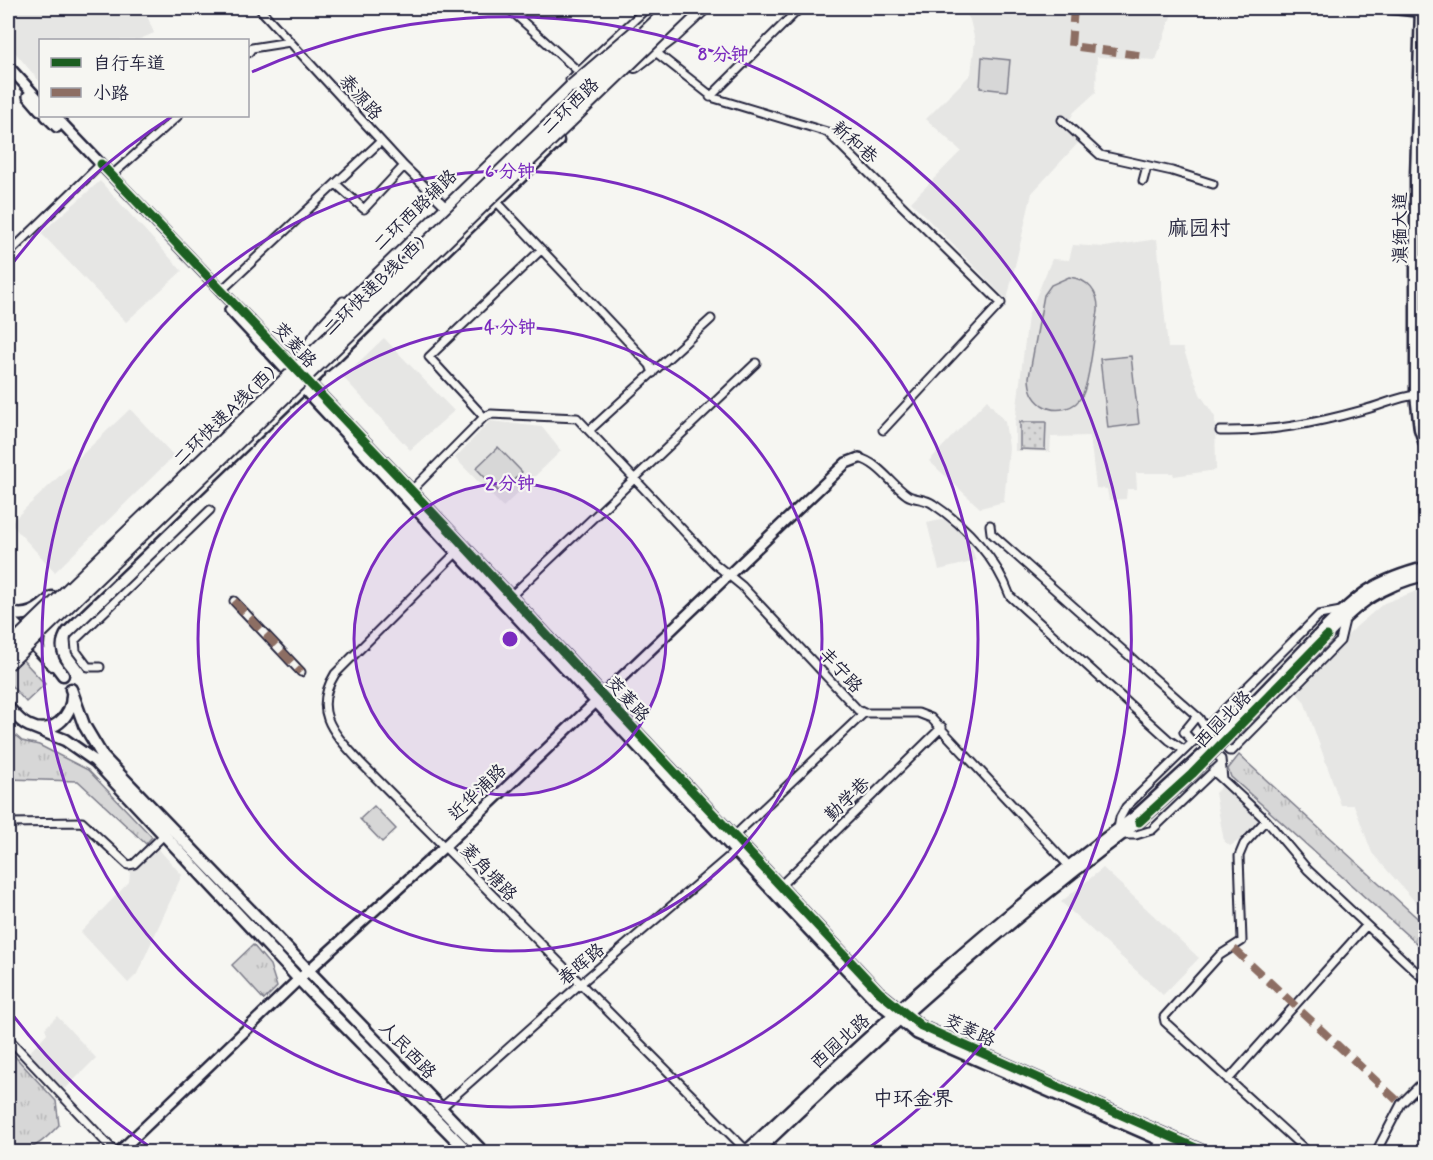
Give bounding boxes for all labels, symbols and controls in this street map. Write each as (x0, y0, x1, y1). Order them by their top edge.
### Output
legend (39, 39, 249, 117)
text: 8 分钟 (697, 43, 749, 67)
text: 自行车道 (93, 52, 165, 76)
street label: 泰源路 (333, 70, 387, 126)
street label: 二环西路 (536, 73, 605, 140)
text: 小路 (93, 82, 129, 106)
street label: 新和巷 (826, 116, 883, 170)
text: 6 分钟 (485, 160, 535, 184)
street label: 二环西路辅路 (369, 165, 463, 257)
street label: 滇缅大道 (1389, 192, 1413, 264)
district label: 麻园村 (1168, 215, 1231, 243)
street label: 二环快速B线(西) (318, 231, 431, 342)
text: 4 分钟 (484, 316, 536, 340)
street label: 茭菱路 (267, 318, 321, 374)
street label: 二环快速A线(西) (168, 361, 282, 472)
text: 2 分钟 (485, 472, 535, 496)
centre of rings (500, 629, 520, 649)
street label: 丰宁路 (813, 643, 867, 699)
street label: 茭菱路 (600, 672, 654, 728)
street label: 西园北路 (1190, 685, 1257, 754)
street label: 近华浦路 (443, 759, 512, 826)
street label: 勤学巷 (820, 772, 875, 827)
street label: 菱角塘路 (455, 838, 522, 907)
street label: 春晖路 (553, 938, 610, 991)
street label: 西园北路 (806, 1009, 875, 1075)
street label: 茭菱路 (940, 1009, 999, 1053)
street label: 人民西路 (374, 1016, 441, 1085)
district label: 中环金界 (873, 1086, 953, 1113)

